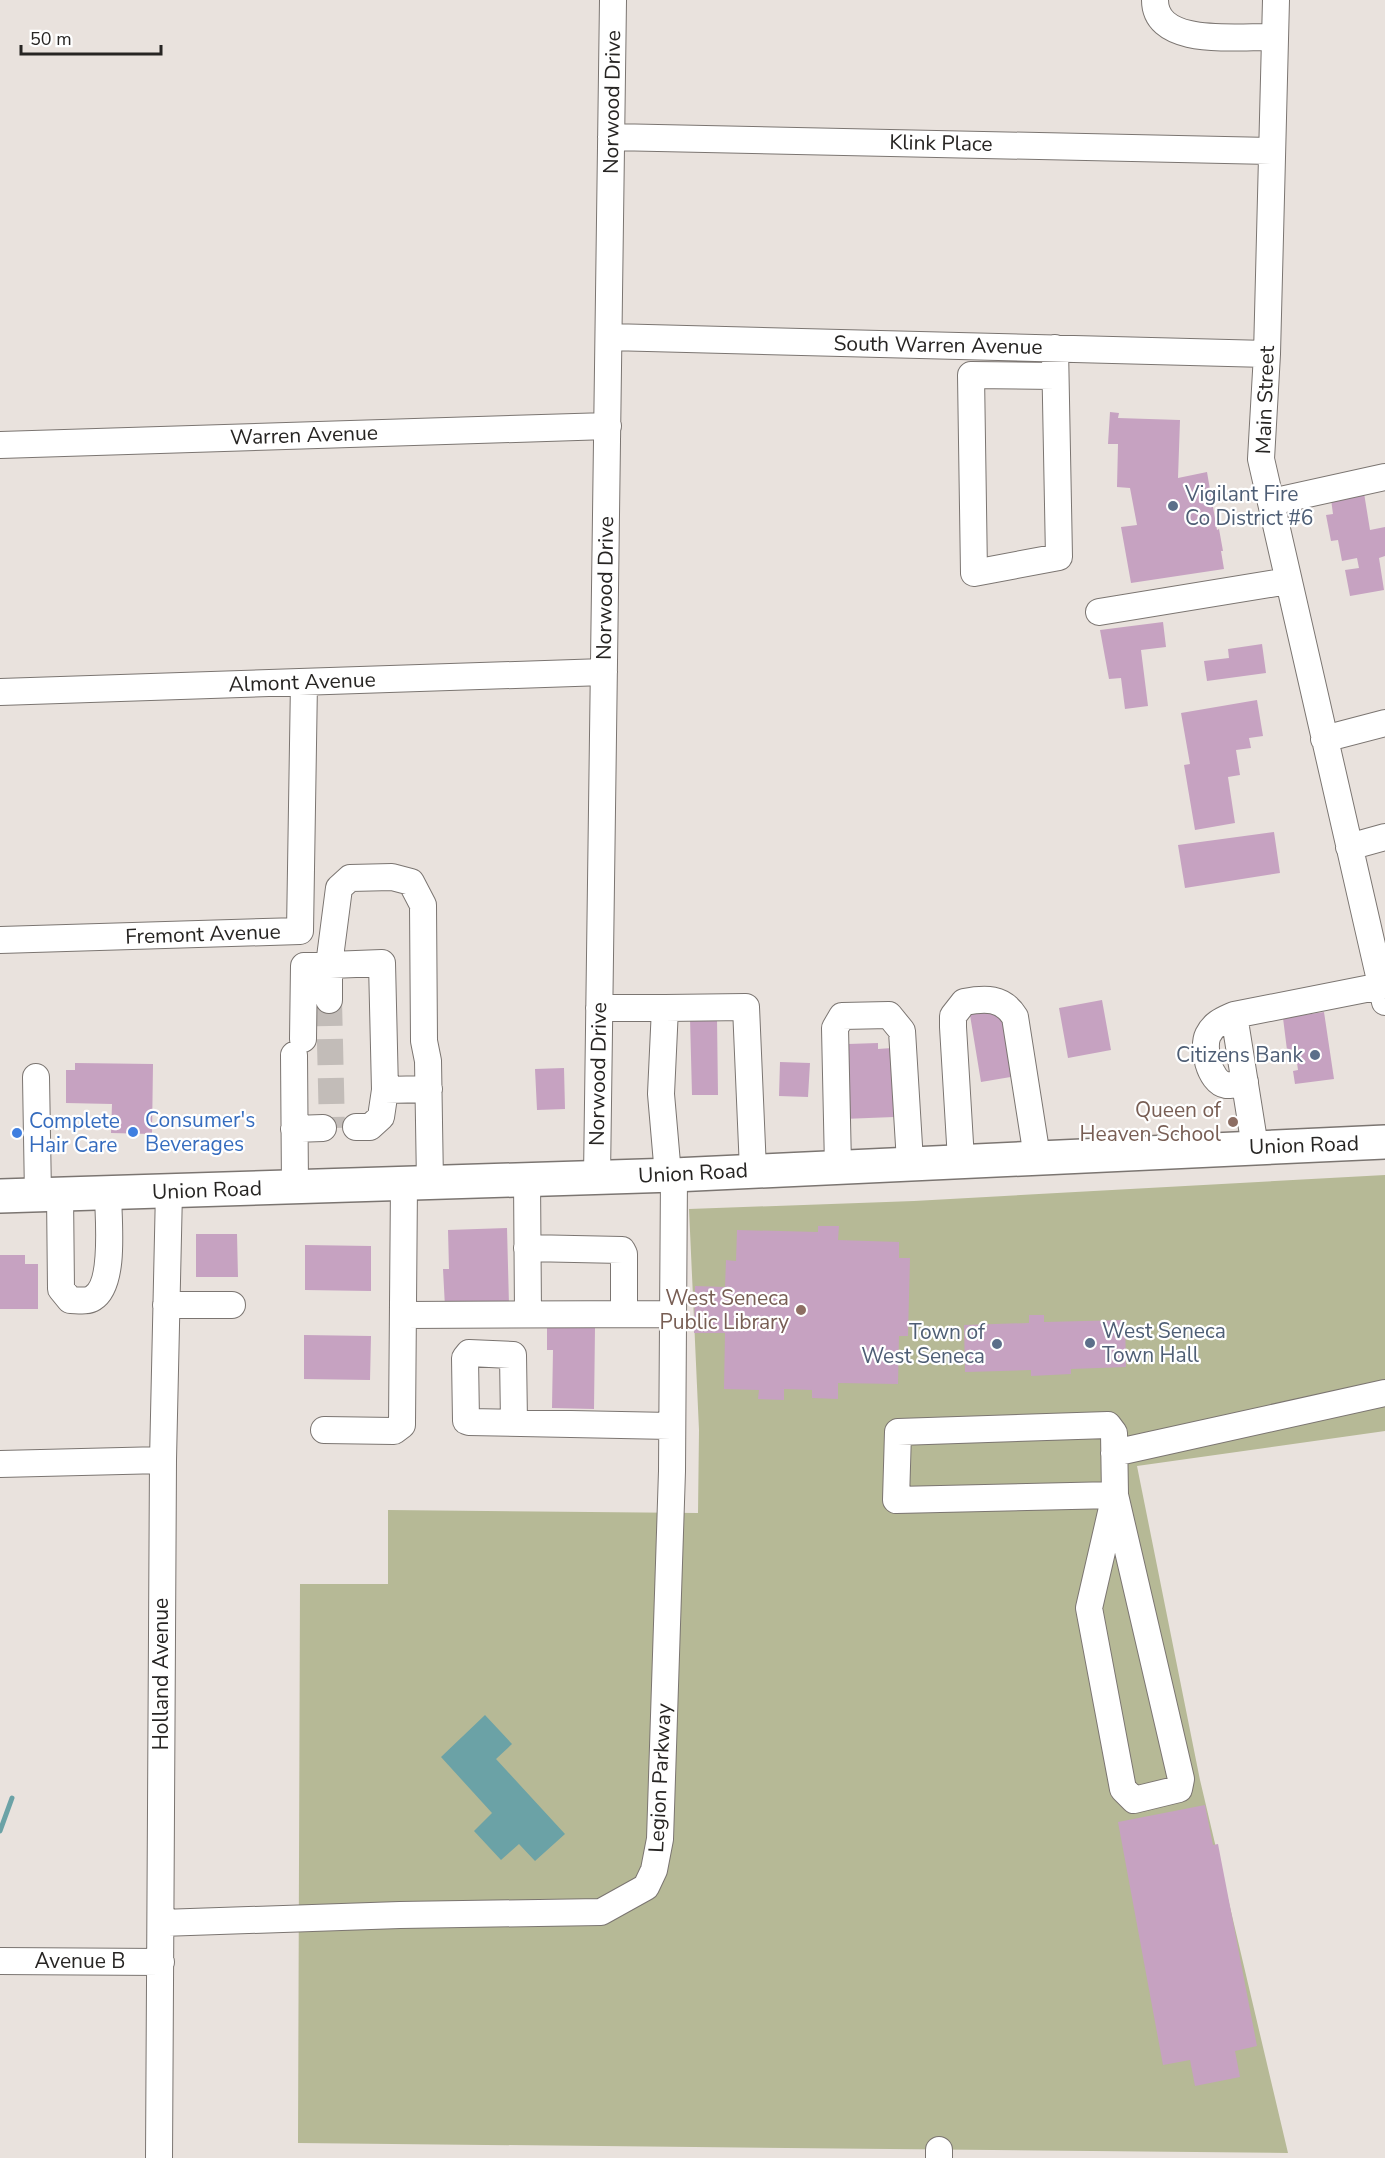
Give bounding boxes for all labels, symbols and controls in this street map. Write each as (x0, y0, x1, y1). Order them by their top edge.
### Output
scale bar (21, 18, 160, 56)
text: 50 m (30, 27, 72, 51)
street label: Norwood Drive (597, 30, 627, 174)
street label: Klink Place (889, 128, 993, 158)
street label: South Warren Avenue (833, 329, 1043, 361)
street label: Main Street (1249, 345, 1281, 455)
street label: Warren Avenue (230, 418, 378, 452)
place label: Vigilant Fire Co District #6 (1184, 480, 1313, 532)
marker: Vigilant Fire Co District #6 (1166, 499, 1180, 513)
street label: Norwood Drive (590, 516, 620, 660)
street label: Almont Avenue (228, 665, 376, 699)
street label: Fremont Avenue (125, 917, 281, 951)
street label: Norwood Drive (583, 1002, 613, 1146)
place label: Citizens Bank (1176, 1041, 1303, 1069)
marker: Citizens Bank (1308, 1048, 1322, 1062)
place label: Queen of Heaven School (1080, 1096, 1222, 1148)
place label: Consumer's Beverages (145, 1106, 255, 1158)
place label: Complete Hair Care (29, 1107, 120, 1159)
marker: Queen of Heaven School (1226, 1115, 1240, 1129)
marker: Consumer's Beverages (126, 1125, 140, 1139)
marker: Complete Hair Care (10, 1126, 24, 1140)
street label: Union Road (1249, 1129, 1359, 1161)
street label: Union Road (637, 1156, 749, 1190)
street label: Union Road (152, 1174, 262, 1206)
place label: West Seneca Public Library (660, 1284, 789, 1336)
marker: West Seneca Public Library (794, 1303, 808, 1317)
place label: West Seneca Town Hall (1102, 1317, 1226, 1369)
place label: Town of West Seneca (861, 1318, 986, 1370)
marker: West Seneca Town Hall (1083, 1336, 1097, 1350)
marker: Town of West Seneca (990, 1337, 1004, 1351)
street label: Holland Avenue (147, 1598, 175, 1750)
street label: Legion Parkway (642, 1702, 678, 1853)
street label: Avenue B (34, 1947, 126, 1975)

